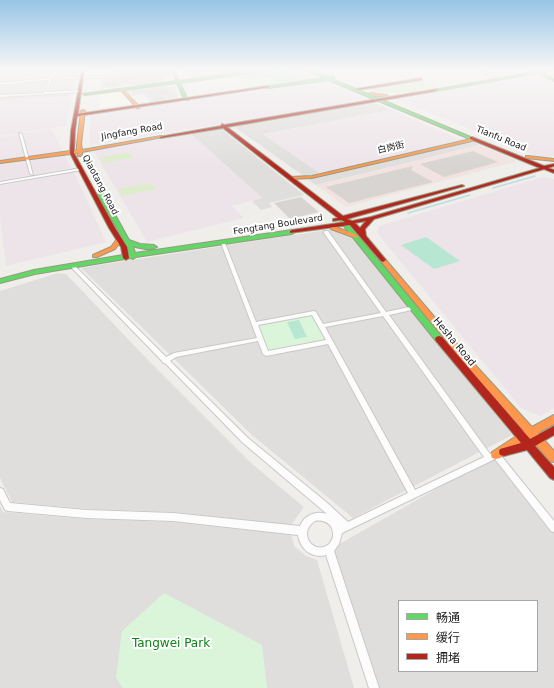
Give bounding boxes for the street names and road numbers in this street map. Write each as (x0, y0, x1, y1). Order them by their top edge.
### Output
street label: Jingfang Road (100, 121, 164, 143)
street label: Tianfu Road (474, 124, 528, 154)
street label: 白岗街 (377, 140, 405, 156)
street label: Qiaotang Road (80, 153, 120, 217)
street label: Fengtang Boulevard (232, 213, 324, 237)
street label: Hesha Road (430, 315, 478, 369)

